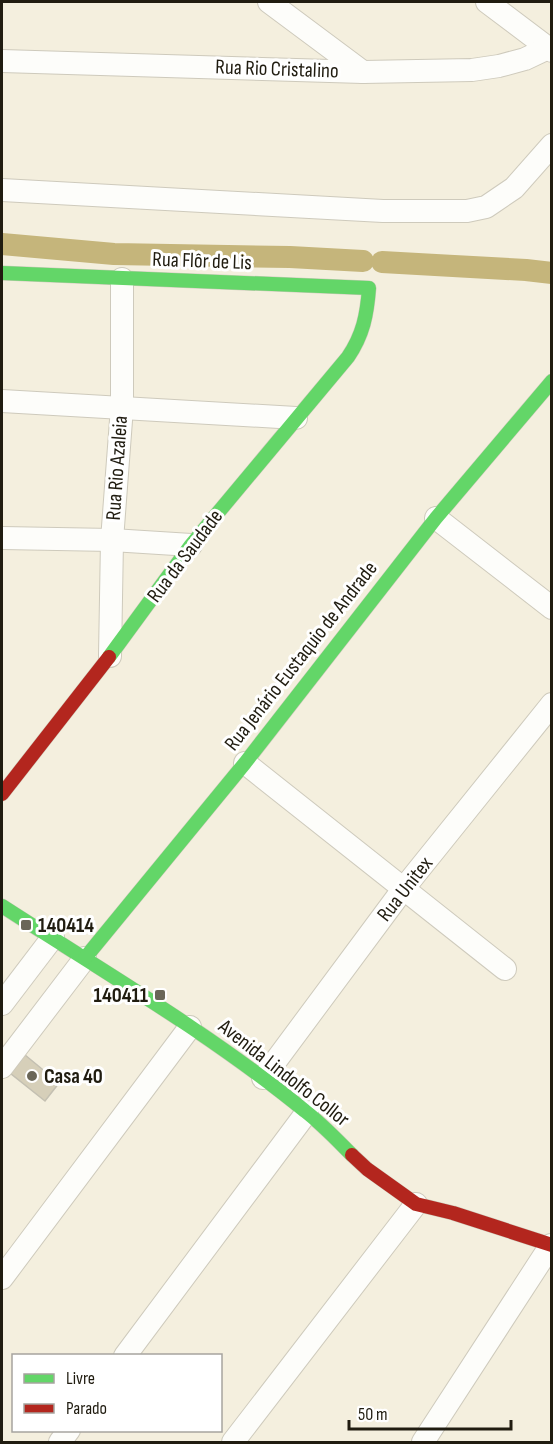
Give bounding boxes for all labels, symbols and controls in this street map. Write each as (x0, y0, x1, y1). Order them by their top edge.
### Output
street label: Rua Rio Cristalino (215, 54, 339, 84)
street label: Rua Flôr de Lis (152, 247, 252, 275)
street label: Rua Rio Azaleia (101, 415, 133, 521)
street label: Rua da Saudade (142, 505, 228, 607)
street label: Rua Jenário Eustaquio de Andrade (219, 556, 383, 756)
street label: Rua Unitex (372, 851, 438, 926)
place label: 140414 (38, 913, 94, 938)
marker: 140414 (19, 918, 33, 932)
place label: 140411 (94, 983, 148, 1008)
marker: 140411 (153, 988, 167, 1002)
street label: Avenida Lindolfo Collor (213, 1014, 354, 1132)
place label: Casa 40 (44, 1064, 103, 1089)
marker: Casa 40 (25, 1069, 39, 1083)
legend (12, 1354, 222, 1432)
text: Livre (66, 1368, 95, 1389)
scale bar (349, 1393, 511, 1431)
text: Parado (66, 1398, 107, 1419)
text: 50 m (358, 1404, 388, 1425)

